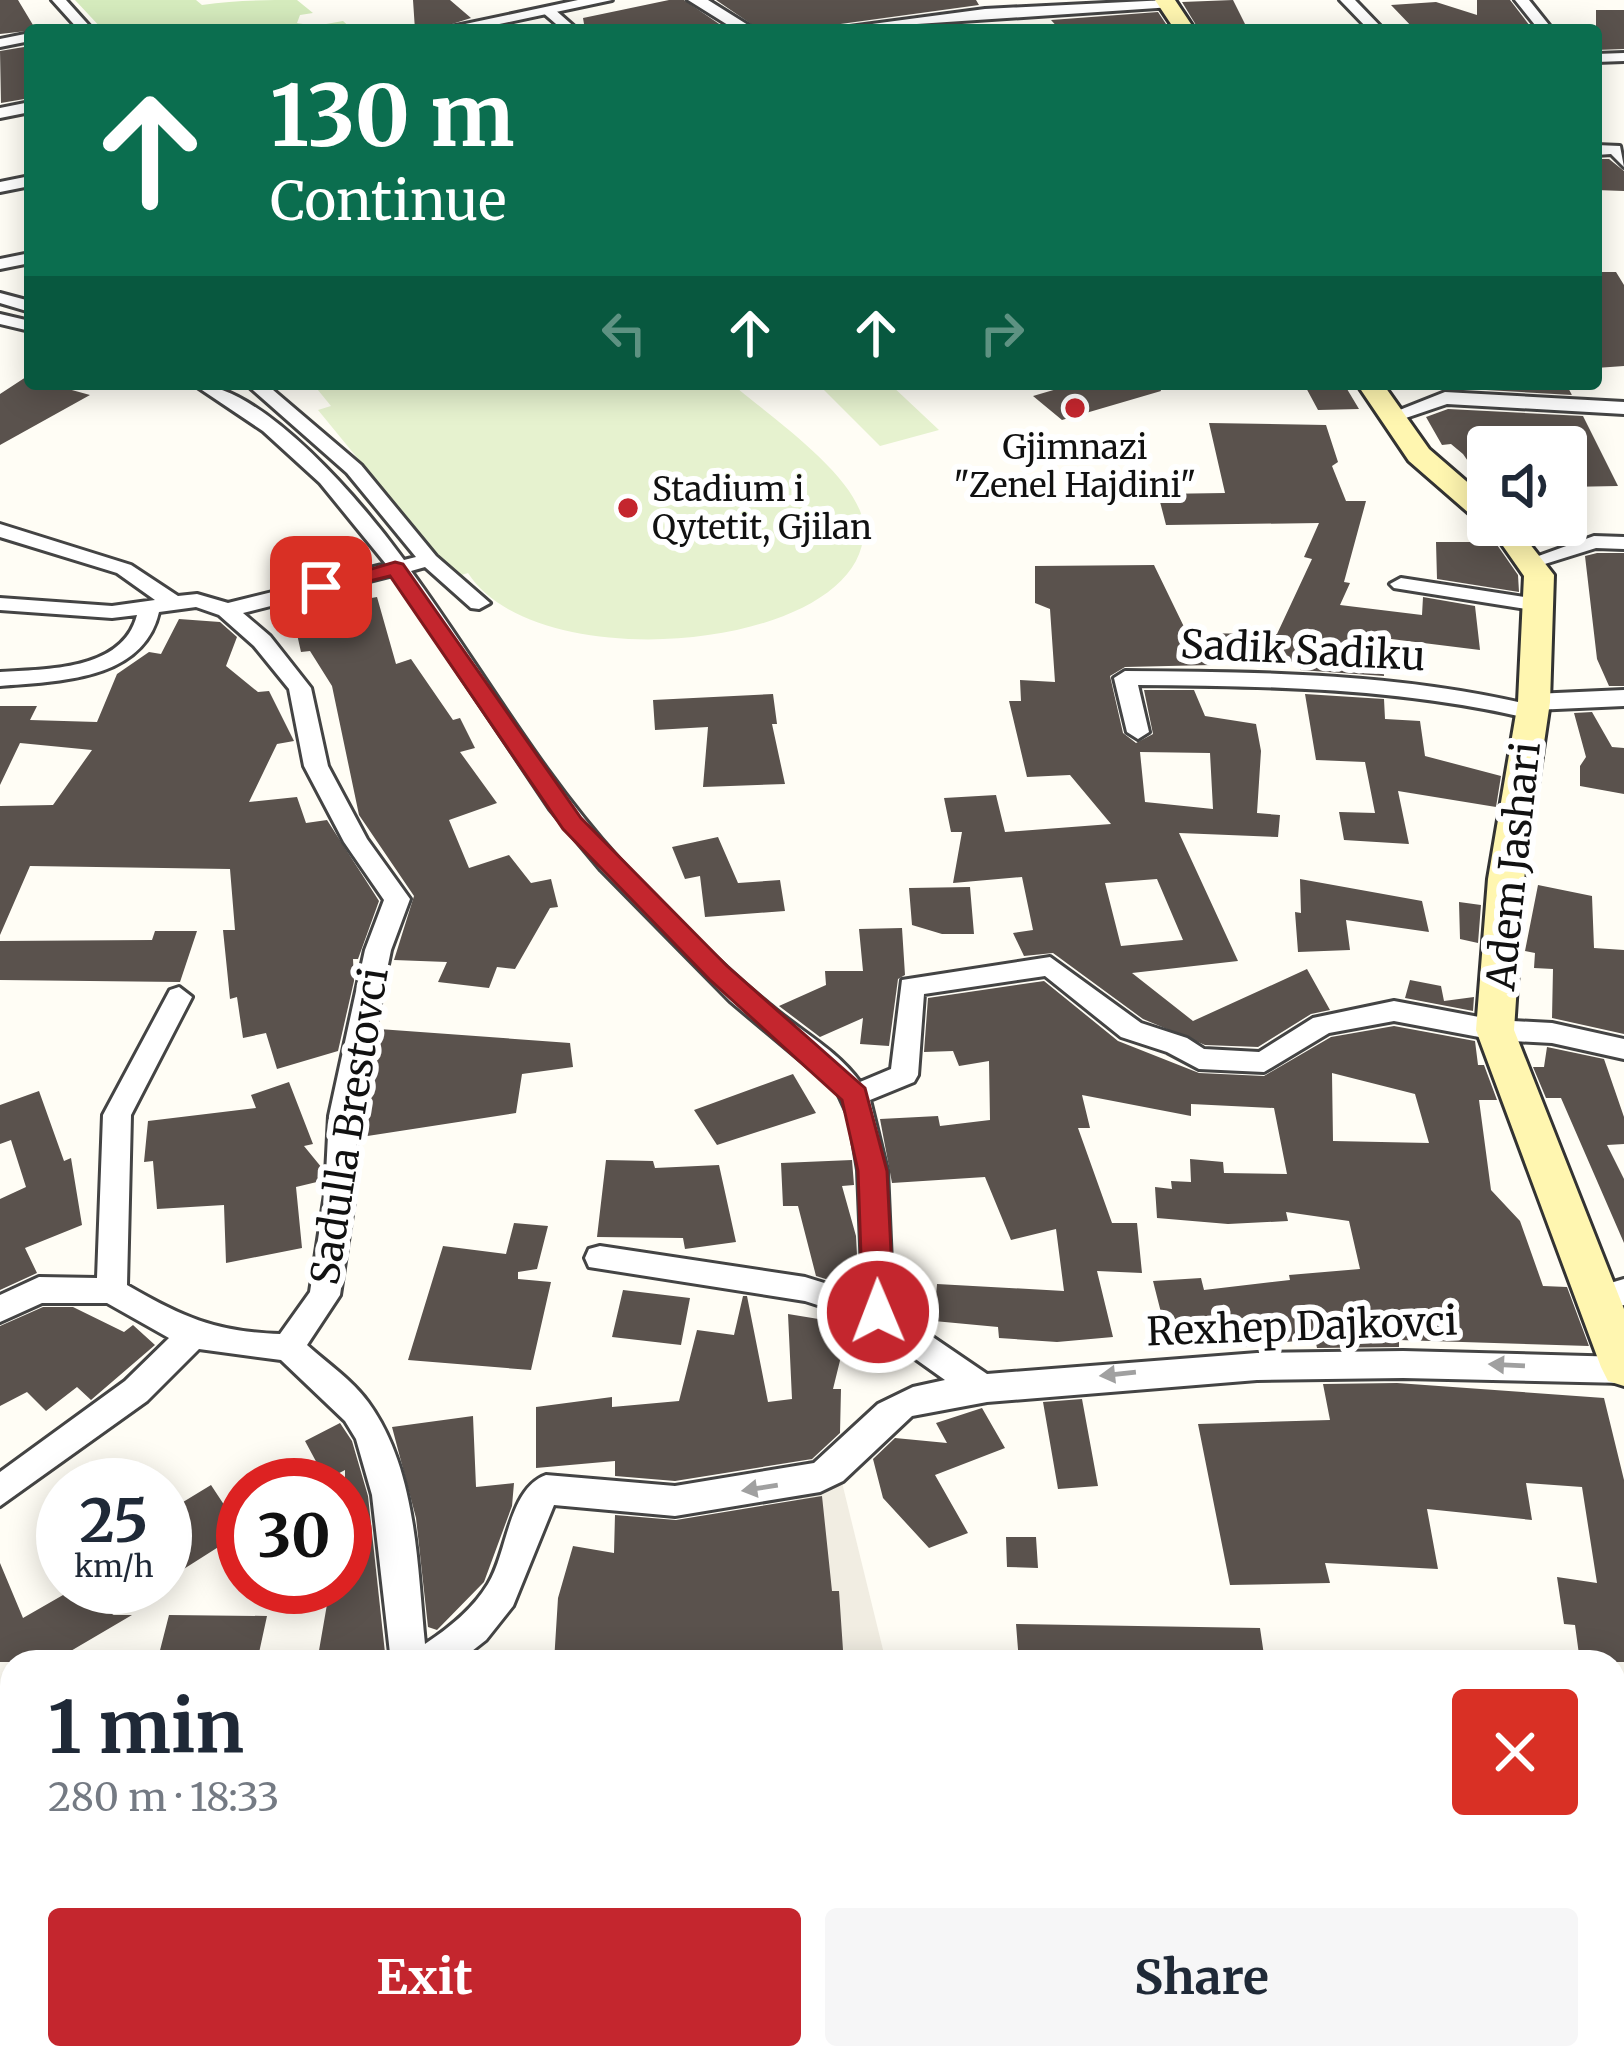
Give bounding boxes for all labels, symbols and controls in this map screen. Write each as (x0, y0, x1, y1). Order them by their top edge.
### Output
text: 130 m (270, 63, 514, 169)
icon: ahead (72, 72, 228, 228)
text: Continue (270, 167, 506, 235)
icon: left (591, 300, 657, 366)
icon: ahead (717, 300, 783, 366)
icon: ahead (843, 300, 909, 366)
icon: right (969, 300, 1035, 366)
marker: Gjimnazi "Zenel Hajdini" (1062, 395, 1088, 421)
map controls (1467, 426, 1587, 546)
button: sound (1467, 426, 1587, 546)
place label: Gjimnazi "Zenel Hajdini" (954, 427, 1196, 506)
place label: Stadium i Qytetit, Gjilan (652, 469, 872, 548)
marker: Stadium i Qytetit, Gjilan (615, 495, 641, 521)
pin (270, 536, 372, 638)
icon: arrive (288, 554, 354, 620)
street label: Sadik Sadiku (1179, 620, 1427, 681)
street label: Adem Jashari (1476, 740, 1551, 994)
street label: Sadulla Brestovci (300, 964, 399, 1288)
position arrow (815, 1249, 941, 1375)
street label: Rexhep Dajkovci (1146, 1297, 1458, 1356)
one-way arrow (1487, 1355, 1525, 1374)
one-way arrow (1098, 1365, 1136, 1384)
speed limit sign: 30 (216, 1458, 372, 1614)
one-way arrow (741, 1478, 778, 1497)
text: 25 (80, 1483, 148, 1558)
text: km/h (74, 1547, 154, 1585)
text: 1 min (48, 1682, 244, 1773)
button: close (1452, 1689, 1578, 1815)
text: 280 m · 18:33 (48, 1773, 279, 1822)
button: Exit (48, 1908, 801, 2046)
button: Share (825, 1908, 1578, 2046)

